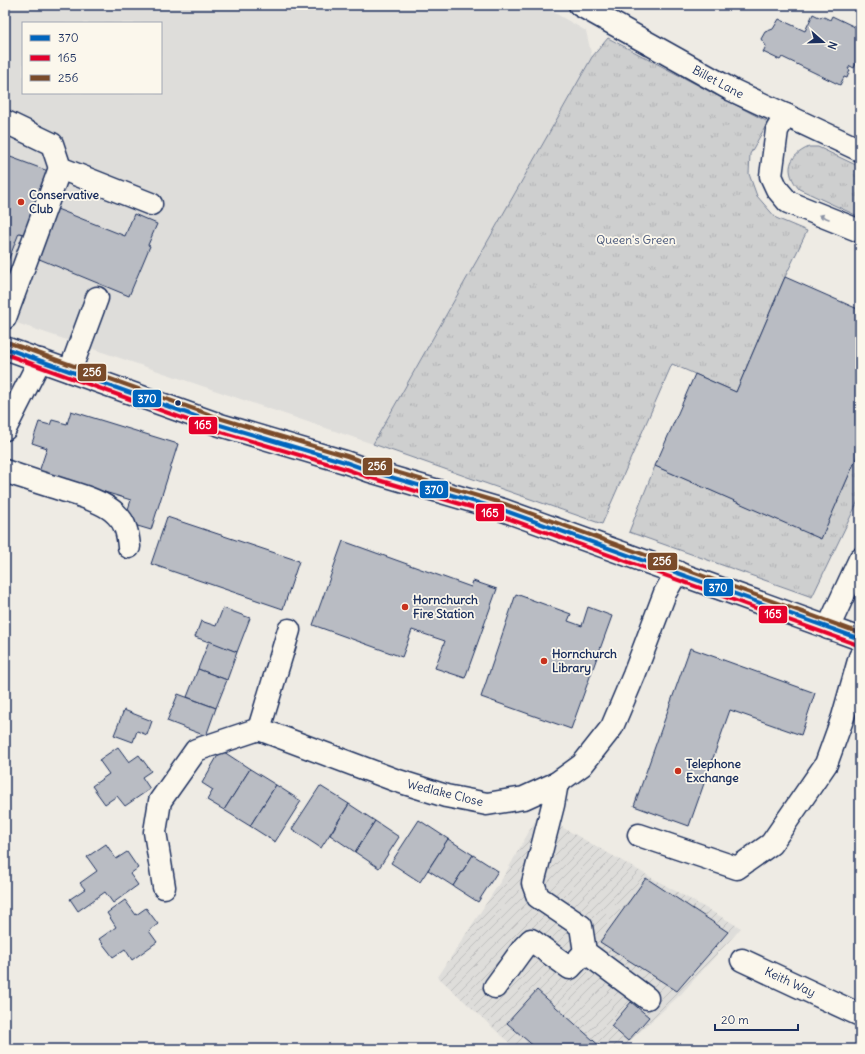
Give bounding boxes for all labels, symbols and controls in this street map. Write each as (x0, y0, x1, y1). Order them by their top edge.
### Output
legend (22, 22, 162, 94)
north arrow (803, 22, 843, 62)
text: 370 (58, 30, 79, 45)
text: N (825, 39, 840, 51)
text: 165 (58, 50, 77, 65)
street label: Billet Lane (690, 62, 746, 101)
text: 256 (58, 70, 78, 85)
place label: Conservative Club (29, 187, 99, 216)
marker: Conservative Club (16, 197, 26, 207)
one-way arrow (817, 213, 829, 219)
park label: Queen's Green (596, 232, 676, 247)
line badge: 256 (77, 363, 107, 382)
text: 256 (83, 365, 101, 379)
line badge: 370 (132, 389, 162, 408)
text: 370 (138, 392, 156, 406)
unlabelled marker (173, 398, 183, 408)
line badge: 165 (188, 416, 218, 435)
text: 165 (194, 418, 212, 432)
line badge: 256 (362, 457, 393, 476)
text: 256 (368, 459, 386, 473)
line badge: 370 (419, 480, 449, 499)
text: 370 (425, 483, 443, 497)
line badge: 165 (475, 503, 505, 522)
text: 165 (481, 506, 499, 520)
line badge: 256 (647, 552, 678, 571)
text: 256 (653, 554, 671, 568)
line badge: 370 (703, 578, 734, 597)
text: 370 (709, 581, 727, 595)
place label: Hornchurch Fire Station (413, 592, 478, 621)
marker: Hornchurch Fire Station (400, 602, 410, 612)
line badge: 165 (758, 605, 788, 624)
text: 165 (764, 607, 782, 621)
place label: Hornchurch Library (552, 646, 617, 676)
marker: Hornchurch Library (539, 656, 549, 666)
place label: Telephone Exchange (686, 756, 742, 786)
marker: Telephone Exchange (673, 766, 683, 776)
street label: Wedlake Close (405, 776, 485, 809)
street label: Keith Way (762, 963, 818, 1000)
scale bar (715, 1006, 798, 1032)
text: 20 m (721, 1012, 749, 1027)

